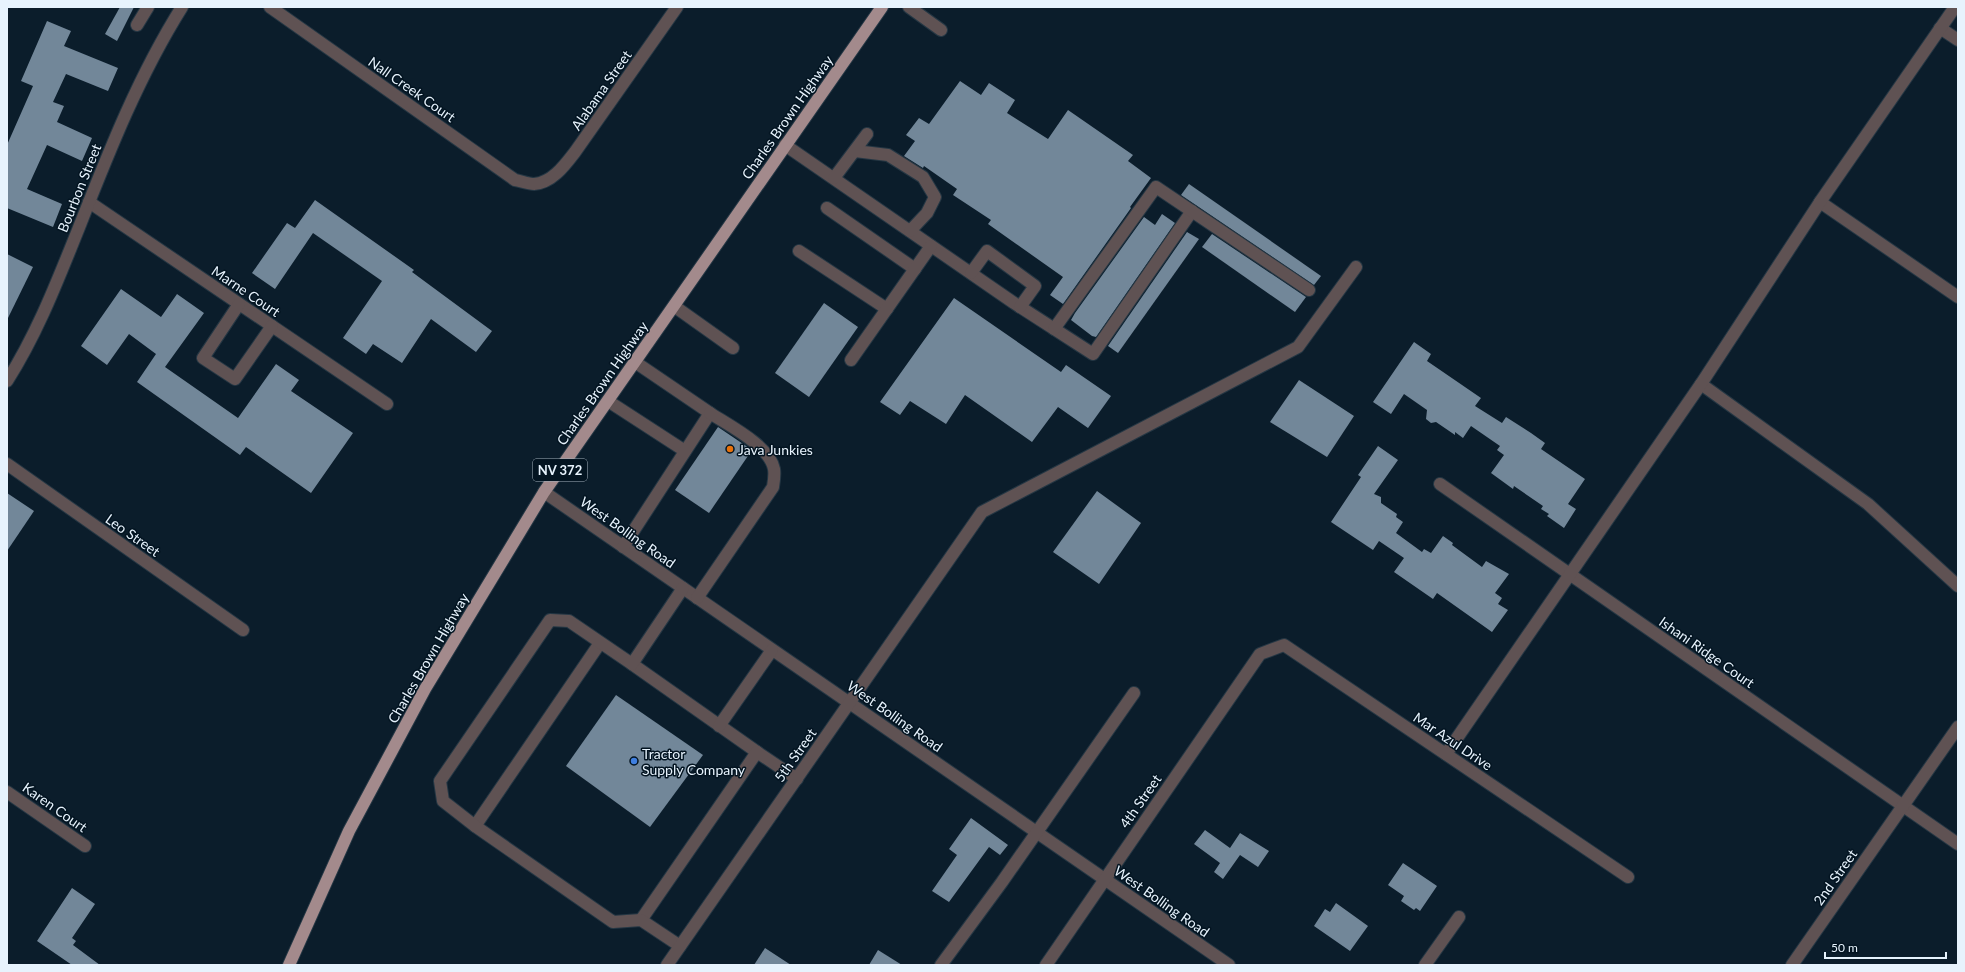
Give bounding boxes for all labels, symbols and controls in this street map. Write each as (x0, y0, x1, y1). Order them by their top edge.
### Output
street label: Alabama Street (567, 47, 635, 133)
street label: Charles Brown Highway (738, 51, 837, 182)
street label: Nall Creek Court (365, 53, 459, 125)
street label: Bourbon Street (54, 141, 104, 235)
street label: Marne Court (209, 262, 283, 320)
street label: Charles Brown Highway (553, 317, 652, 448)
place label: Java Junkies (738, 441, 813, 458)
marker: Java Junkies (725, 444, 735, 454)
road number: NV 372 (533, 459, 587, 481)
street label: West Bolling Road (577, 493, 679, 571)
street label: Leo Street (103, 510, 163, 560)
street label: Charles Brown Highway (384, 589, 473, 726)
street label: Ishani Ridge Court (1656, 613, 1758, 691)
street label: West Bolling Road (844, 677, 946, 755)
street label: Mar Azul Drive (1410, 708, 1496, 774)
street label: 5th Street (770, 725, 820, 785)
place label: Tractor Supply Company (642, 745, 746, 778)
marker: Tractor Supply Company (629, 756, 639, 766)
street label: 4th Street (1115, 771, 1165, 831)
street label: Karen Court (19, 779, 91, 835)
street label: 2nd Street (1810, 846, 1860, 908)
street label: West Bolling Road (1111, 862, 1213, 940)
scale bar (1825, 934, 1946, 960)
text: 50 m (1831, 940, 1858, 955)

